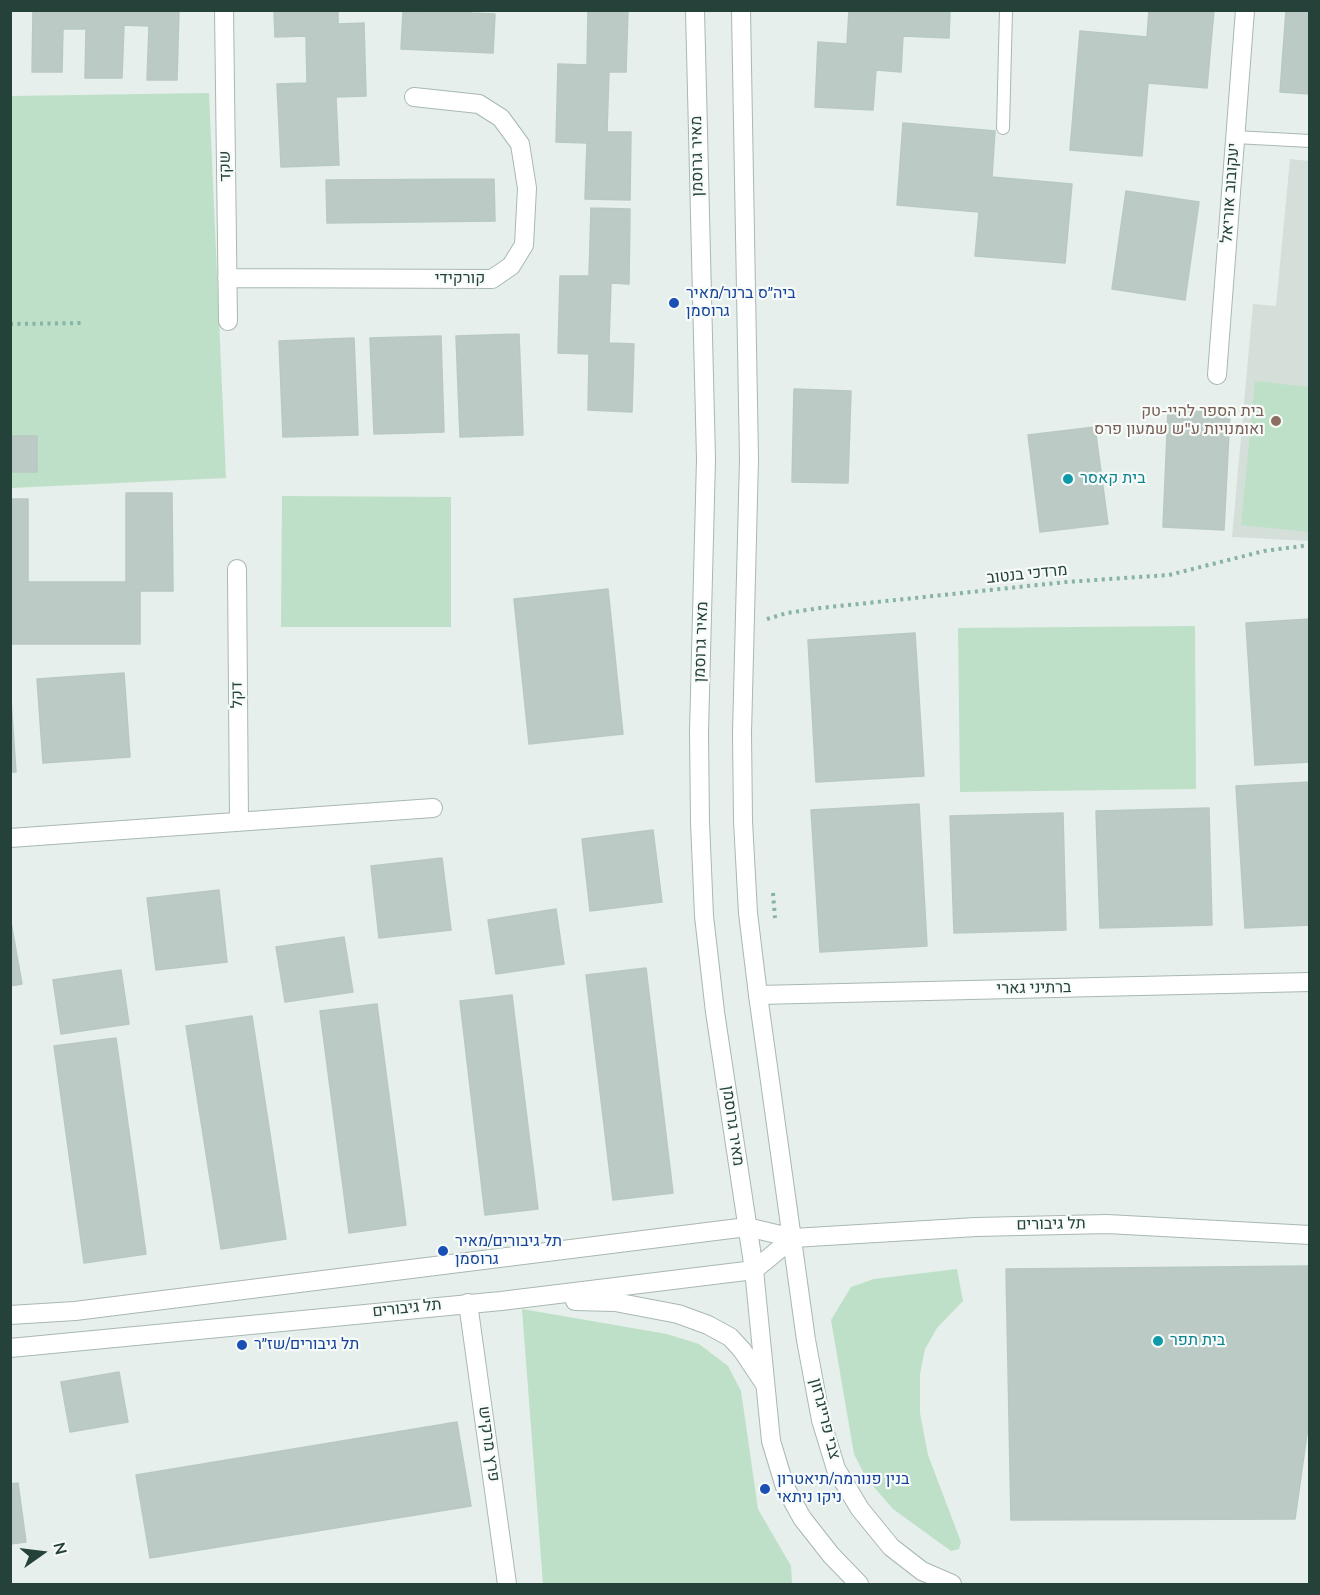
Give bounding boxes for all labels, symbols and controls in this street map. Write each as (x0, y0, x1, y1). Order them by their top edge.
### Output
street label: מאיר גרוסמן (688, 115, 708, 197)
street label: יעקובוב אוריאל (1218, 142, 1244, 244)
street label: שקד (216, 150, 236, 182)
street label: קורקידי (435, 269, 485, 289)
place label: ביה״ס ברנר/מאיר גרוסמן (686, 284, 796, 322)
marker: ביה״ס ברנר/מאיר גרוסמן (667, 296, 681, 310)
place label: בית הספר להיי-טק ואומנויות ע"ש שמעון פרס (1094, 402, 1264, 440)
marker: בית הספר להיי-טק ואומנויות ע"ש שמעון פרס (1269, 414, 1283, 428)
place label: בית קאסר (1080, 469, 1146, 489)
marker: בית קאסר (1061, 472, 1075, 486)
street label: מרדכי בנטוב (986, 561, 1068, 589)
street label: מאיר גרוסמן (691, 601, 713, 683)
street label: דקל (228, 682, 248, 708)
street label: ברתיני גארי (996, 979, 1072, 999)
street label: מאיר גרוסמן (717, 1085, 747, 1167)
street label: תל גיבורים (1016, 1215, 1086, 1235)
place label: תל גיבורים/מאיר גרוסמן (455, 1232, 562, 1270)
marker: תל גיבורים/מאיר גרוסמן (436, 1244, 450, 1258)
street label: תל גיבורים (372, 1296, 442, 1322)
place label: בית תפר (1170, 1331, 1225, 1351)
marker: בית תפר (1151, 1334, 1165, 1348)
place label: תל גיבורים/שז״ר (254, 1335, 359, 1355)
marker: תל גיבורים/שז״ר (235, 1338, 249, 1352)
street label: צבי פרייגרזון (805, 1377, 843, 1461)
street label: פרץ מרקיש (473, 1405, 503, 1483)
place label: בנין פנורמה/תיאטרון ניקו ניתאי (777, 1470, 909, 1508)
marker: בנין פנורמה/תיאטרון ניקו ניתאי (758, 1482, 772, 1496)
north arrow (12, 1523, 72, 1583)
text: N (47, 1540, 72, 1557)

